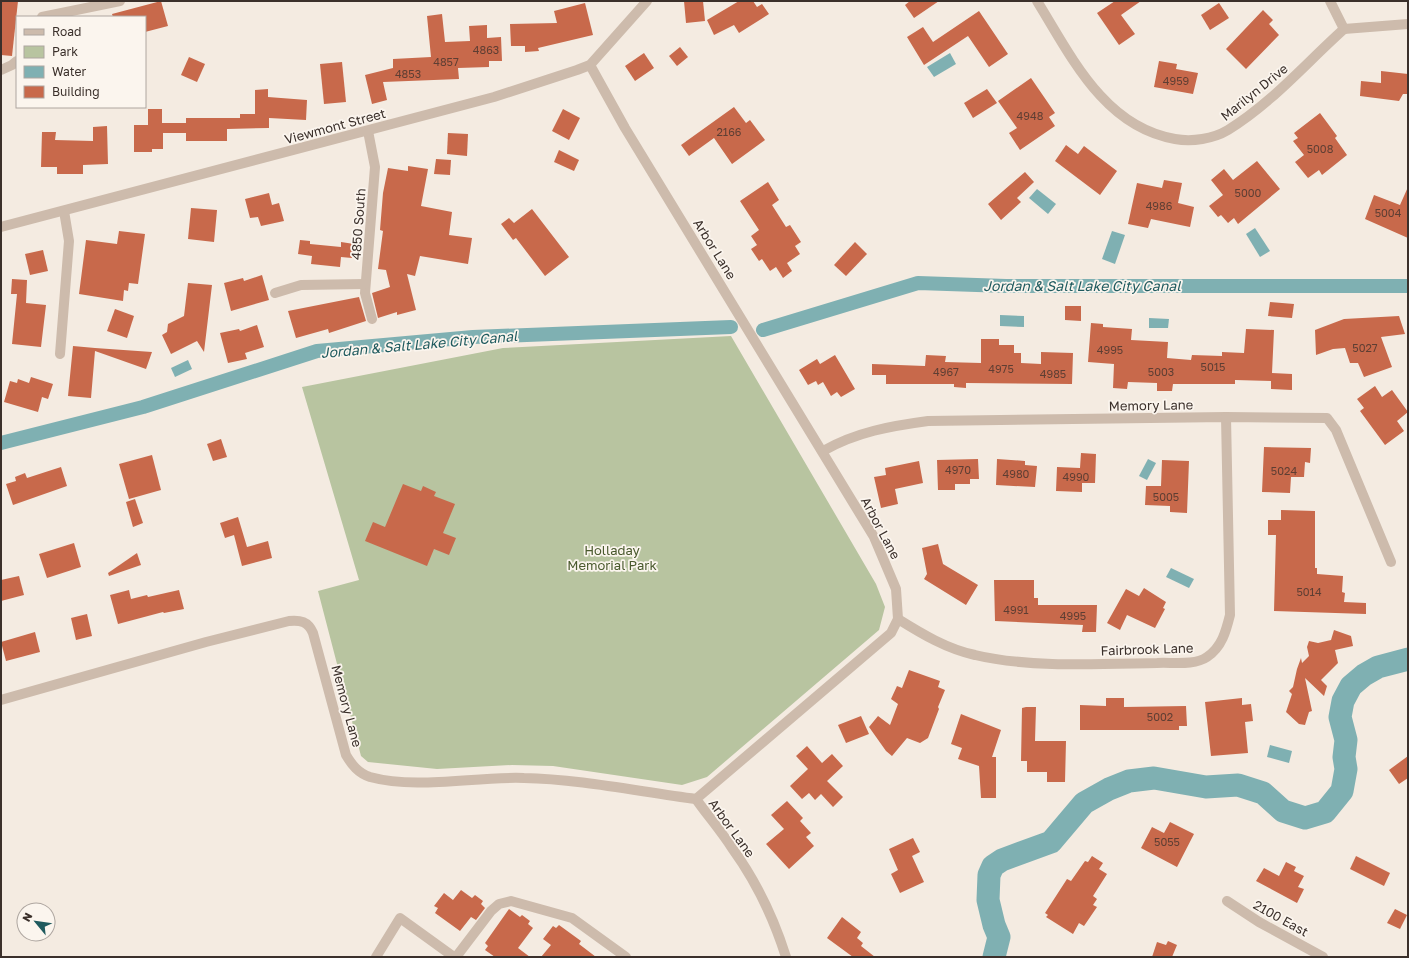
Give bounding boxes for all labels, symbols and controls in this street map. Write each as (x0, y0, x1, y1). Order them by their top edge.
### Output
legend (16, 16, 146, 108)
text: Road (52, 24, 81, 39)
house number: 4863 (473, 43, 499, 56)
text: Park (52, 44, 78, 59)
house number: 4857 (433, 55, 459, 68)
street label: Marilyn Drive (1217, 60, 1291, 124)
text: Water (52, 64, 86, 79)
house number: 4853 (395, 67, 421, 80)
house number: 4959 (1163, 74, 1189, 87)
text: Building (52, 84, 100, 99)
street label: Viewmont Street (283, 105, 387, 147)
house number: 4948 (1017, 109, 1044, 122)
house number: 2166 (716, 125, 742, 138)
house number: 5008 (1307, 142, 1334, 155)
house number: 5000 (1235, 186, 1262, 199)
street label: 4850 South (348, 188, 368, 260)
house number: 4986 (1146, 199, 1173, 212)
house number: 5004 (1375, 206, 1402, 219)
street label: Arbor Lane (690, 216, 740, 282)
water label: Jordan & Salt Lake City Canal (983, 277, 1181, 294)
water label: Jordan & Salt Lake City Canal (320, 327, 519, 361)
house number: 5027 (1352, 341, 1378, 354)
house number: 4995 (1097, 343, 1123, 356)
house number: 5015 (1201, 360, 1225, 373)
house number: 4975 (988, 362, 1014, 375)
house number: 4967 (933, 365, 959, 378)
house number: 5003 (1148, 365, 1174, 378)
house number: 4985 (1040, 367, 1066, 380)
street label: Memory Lane (1109, 396, 1193, 414)
house number: 4970 (945, 463, 971, 476)
house number: 5024 (1271, 464, 1297, 477)
house number: 4980 (1003, 467, 1030, 480)
house number: 4990 (1063, 470, 1090, 483)
house number: 5005 (1153, 490, 1179, 503)
street label: Arbor Lane (858, 494, 904, 562)
park label: Holladay Memorial Park (567, 542, 657, 573)
house number: 5014 (1296, 585, 1322, 598)
house number: 4991 (1003, 603, 1029, 616)
house number: 4995 (1060, 609, 1086, 622)
street label: Fairbrook Lane (1100, 639, 1194, 659)
street label: Memory Lane (328, 663, 366, 749)
house number: 5002 (1147, 710, 1173, 723)
street label: Arbor Lane (705, 796, 759, 860)
house number: 5055 (1154, 835, 1180, 848)
street label: 2100 East (1251, 896, 1311, 940)
north arrow (16, 902, 56, 942)
text: N (19, 910, 35, 924)

